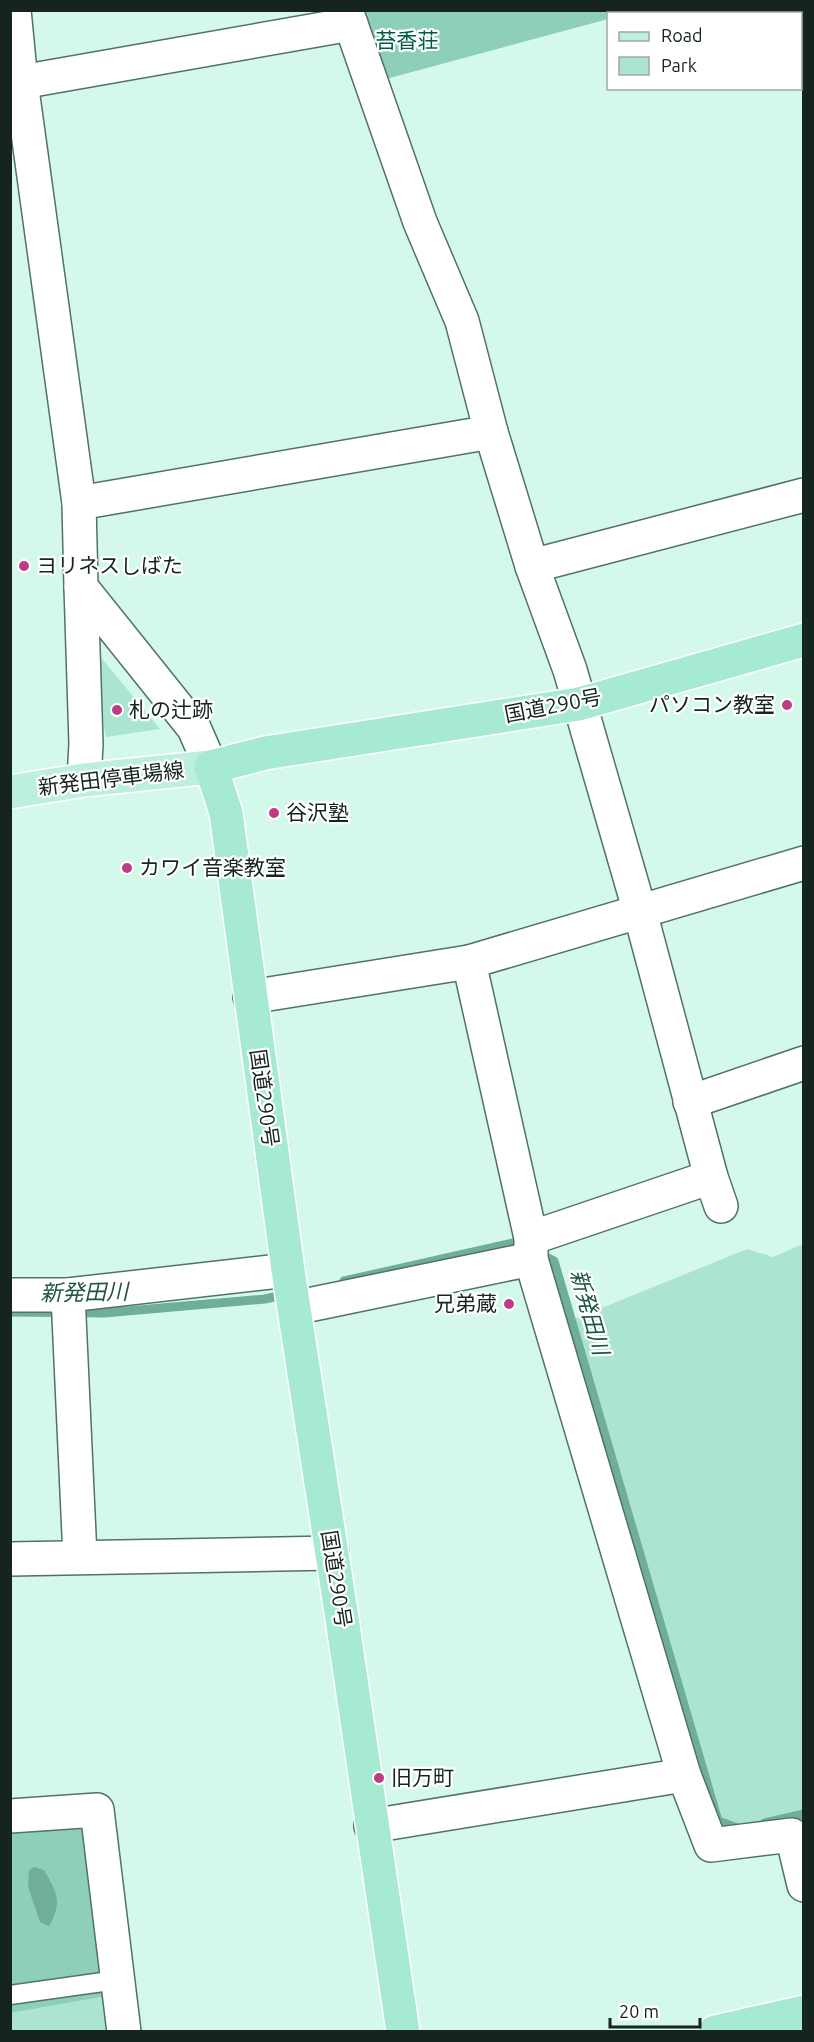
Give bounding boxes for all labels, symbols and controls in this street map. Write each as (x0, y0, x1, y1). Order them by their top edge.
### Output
legend (607, 12, 802, 90)
text: Road (661, 25, 703, 45)
park label: 苔香荘 (376, 28, 439, 52)
text: Park (661, 55, 697, 75)
place label: ヨリネスしばた (36, 553, 183, 577)
marker: ヨリネスしばた (17, 559, 31, 573)
street label: 国道290号 (502, 684, 603, 726)
place label: パソコン教室 (649, 692, 775, 716)
place label: 札の辻跡 (129, 697, 213, 721)
marker: パソコン教室 (780, 698, 794, 712)
marker: 札の辻跡 (110, 703, 124, 717)
street label: 新発田停車場線 (36, 757, 185, 799)
place label: 谷沢塾 (286, 800, 349, 824)
marker: 谷沢塾 (267, 806, 281, 820)
place label: カワイ音楽教室 (139, 855, 286, 879)
marker: カワイ音楽教室 (120, 861, 134, 875)
street label: 国道290号 (246, 1047, 284, 1148)
water label: 新発田川 (566, 1266, 615, 1360)
water label: 新発田川 (40, 1278, 130, 1305)
place label: 兄弟蔵 (434, 1291, 497, 1315)
marker: 兄弟蔵 (502, 1297, 516, 1311)
street label: 国道290号 (317, 1528, 357, 1629)
place label: 旧万町 (391, 1765, 454, 1789)
marker: 旧万町 (372, 1771, 386, 1785)
scale bar (610, 1991, 700, 2029)
text: 20 m (619, 2001, 659, 2021)

